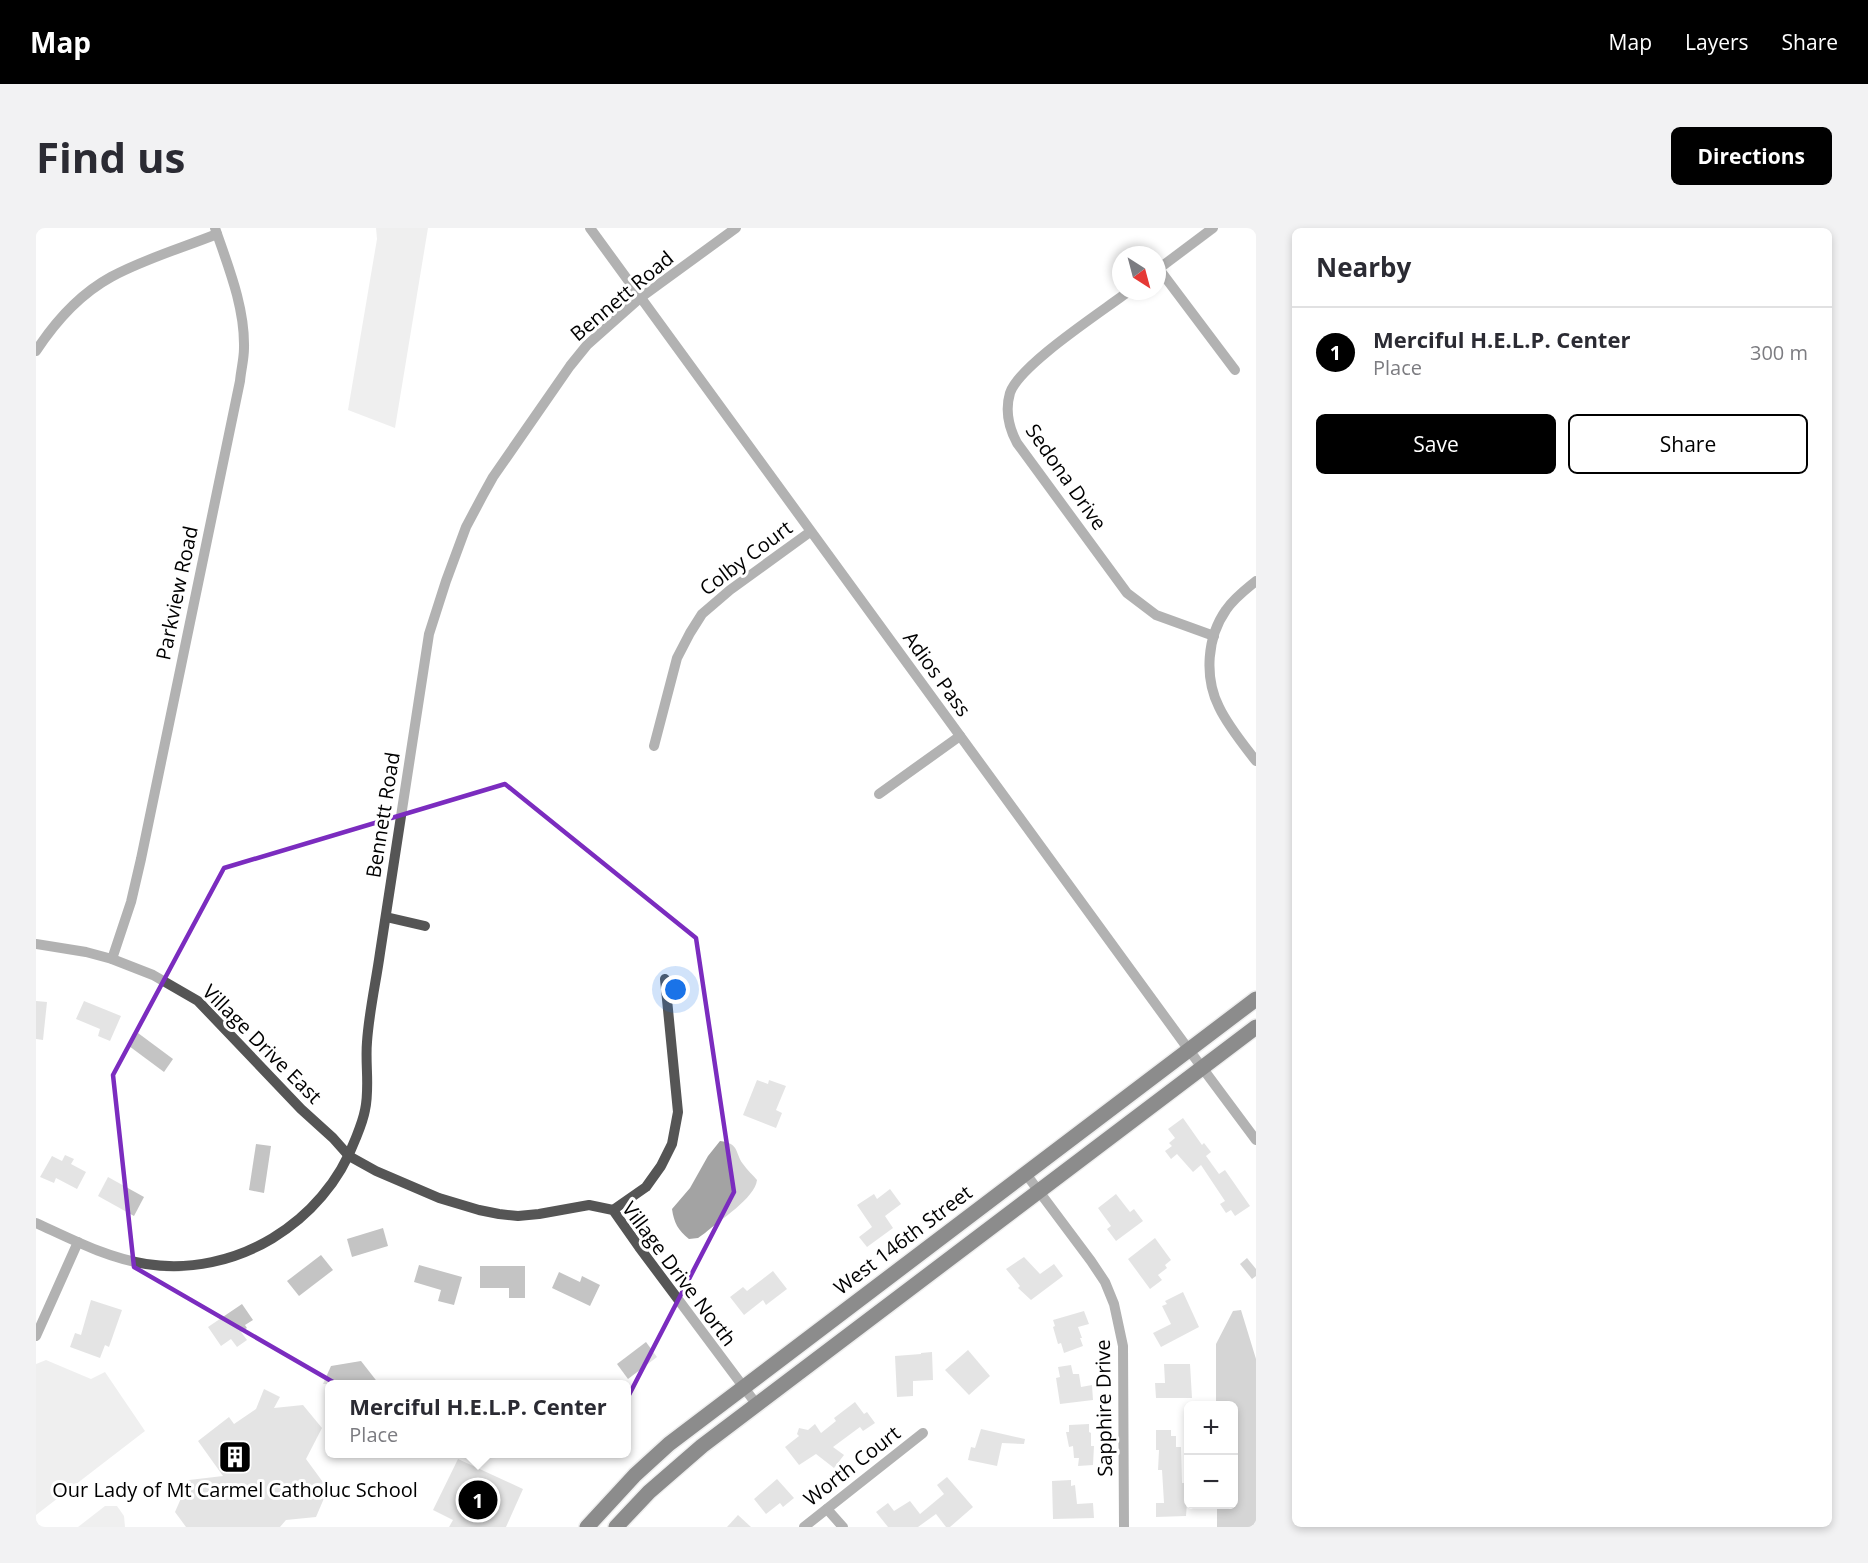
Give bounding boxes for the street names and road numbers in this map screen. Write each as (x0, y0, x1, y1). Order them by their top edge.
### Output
street label: Bennett Road (564, 244, 679, 347)
street label: Sedona Drive (1020, 418, 1113, 535)
street label: Colby Court (694, 514, 797, 601)
street label: Parkview Road (149, 523, 204, 662)
street label: Adios Pass (897, 626, 977, 722)
street label: Bennett Road (359, 750, 406, 880)
street label: Village Drive East (197, 978, 328, 1109)
street label: West 146th Street (828, 1179, 977, 1300)
street label: Village Drive North (616, 1196, 743, 1351)
street label: Sapphire Drive (1089, 1339, 1118, 1477)
street label: Worth Court (798, 1419, 905, 1512)

